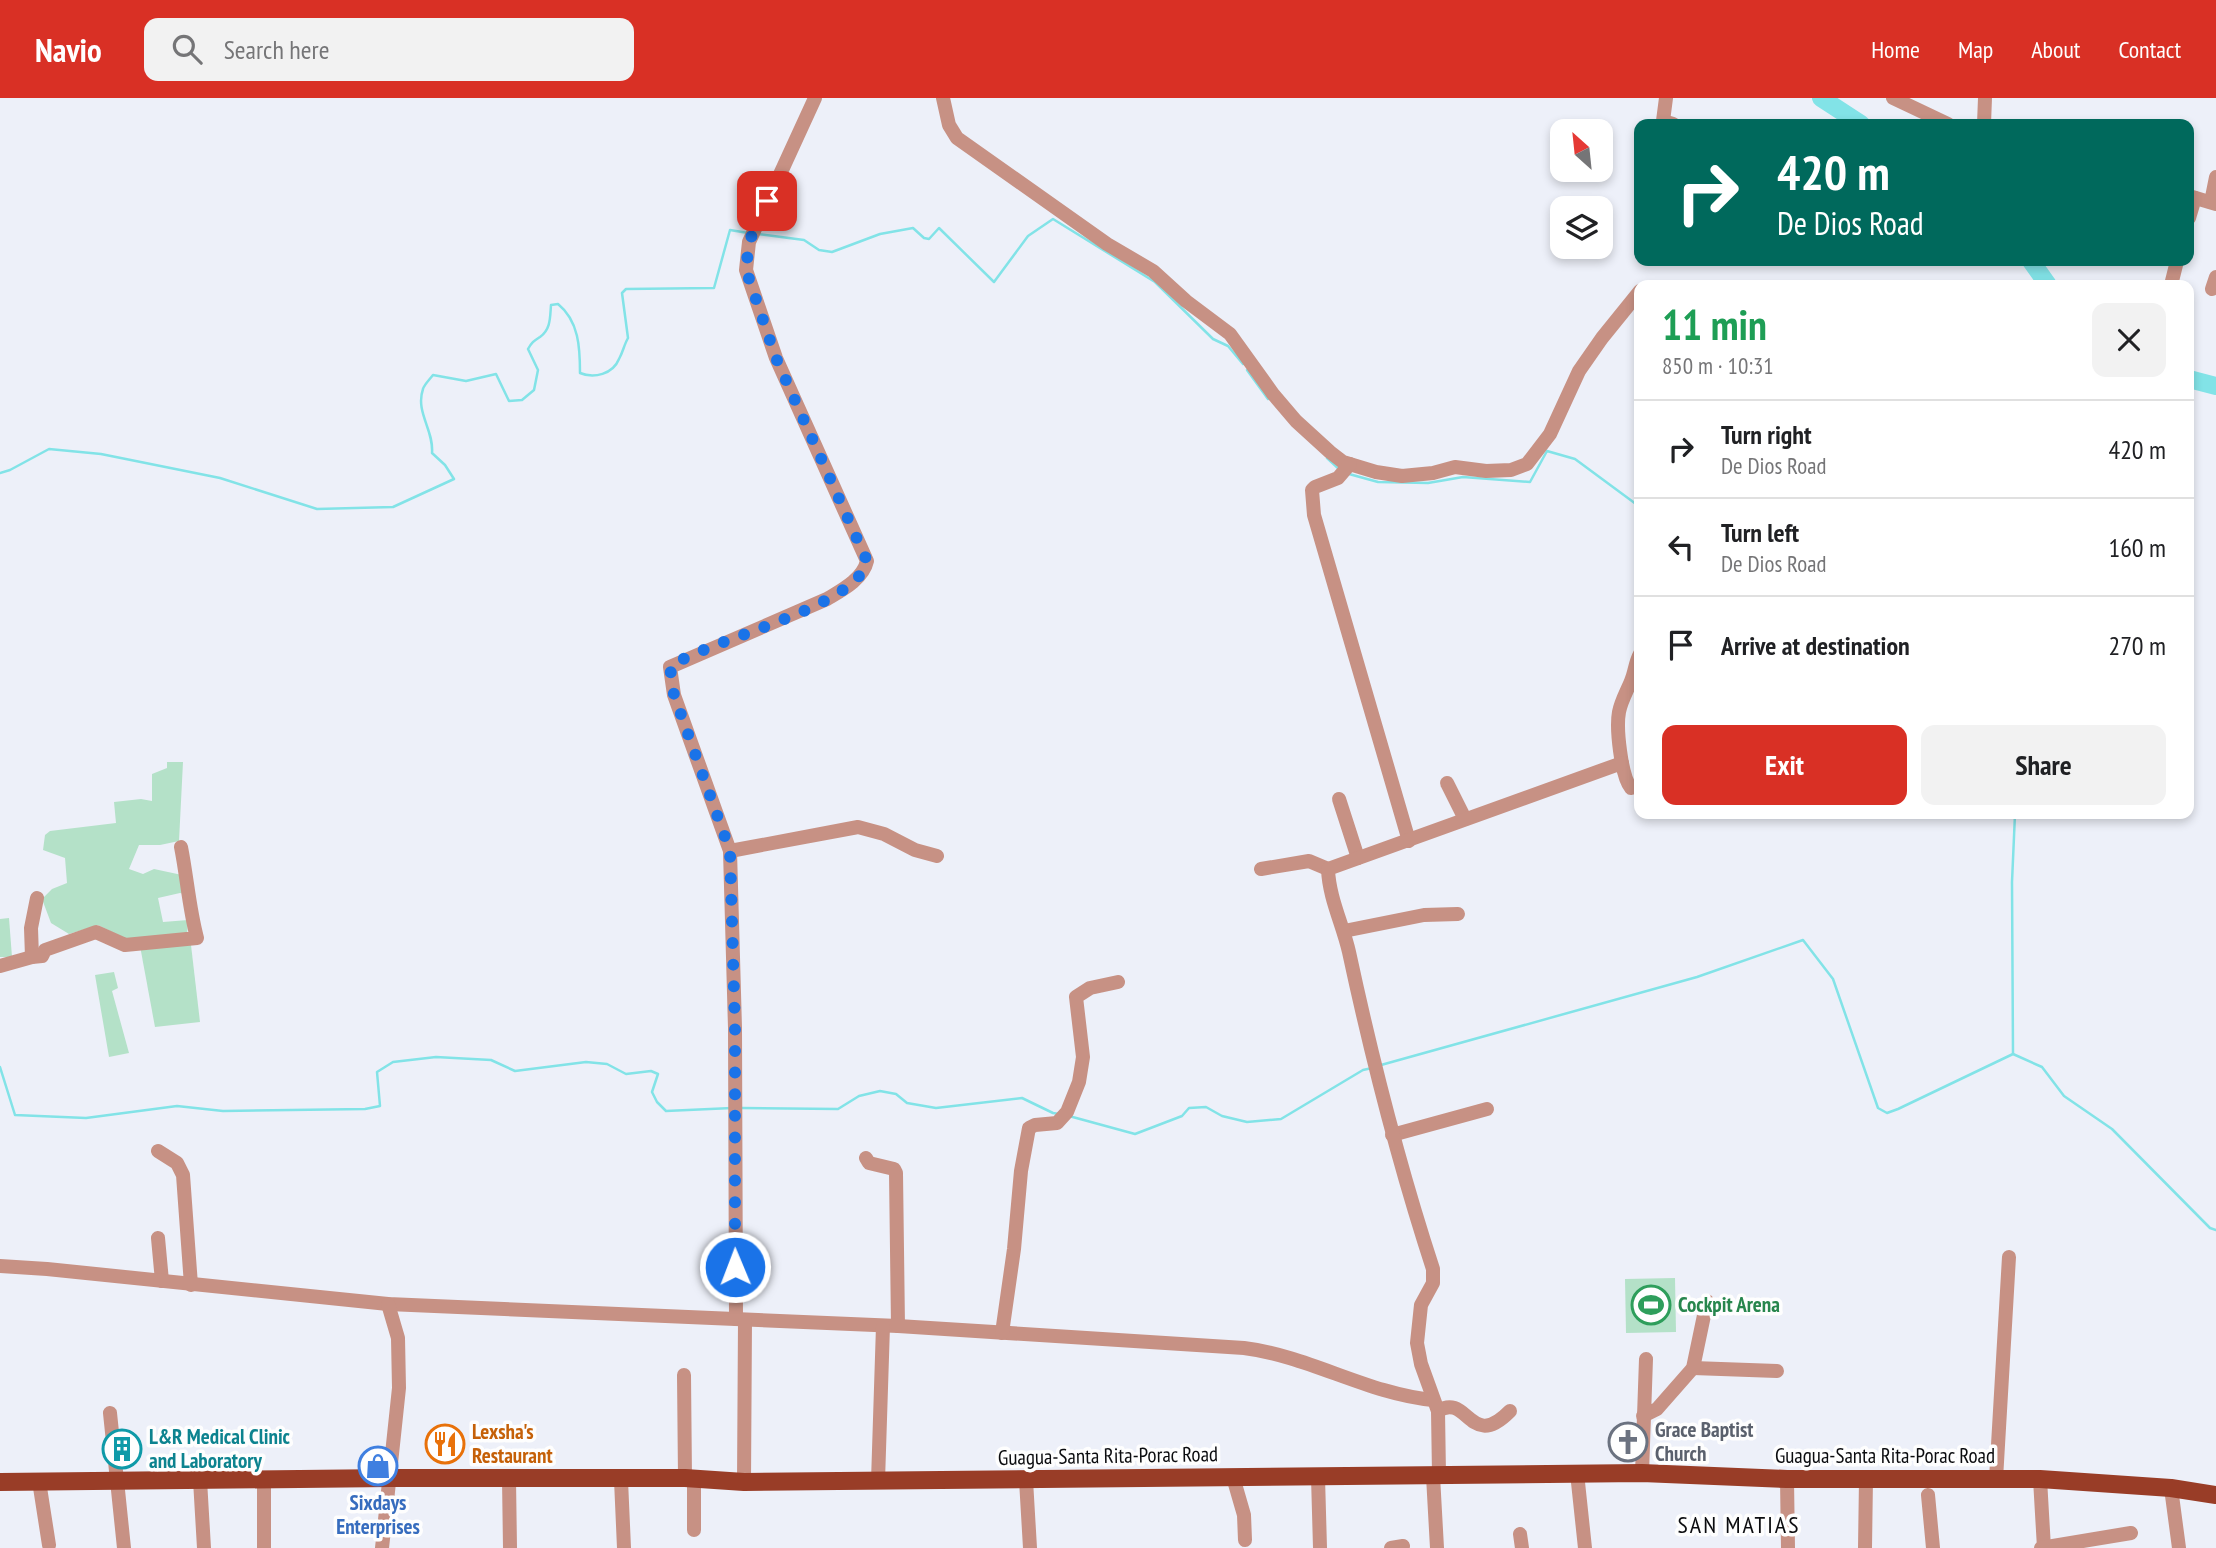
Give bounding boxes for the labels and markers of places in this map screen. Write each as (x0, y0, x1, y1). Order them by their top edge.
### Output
pin (737, 171, 797, 231)
sports icon: Cockpit Arena (1630, 1284, 1672, 1326)
place label: Cockpit Arena (1678, 1291, 1780, 1318)
place label: Grace Baptist Church (1655, 1416, 1753, 1467)
place label: Lexsha's Restaurant (472, 1418, 553, 1469)
church icon: Grace Baptist Church (1607, 1421, 1649, 1463)
place label: L&R Medical Clinic and Laboratory (149, 1423, 291, 1474)
restaurant icon: Lexsha's Restaurant (424, 1423, 466, 1465)
building icon: L&R Medical Clinic and Laboratory (101, 1428, 143, 1470)
shop icon: Sixdays Enterprises (357, 1445, 399, 1487)
place label: Sixdays Enterprises (336, 1489, 420, 1540)

